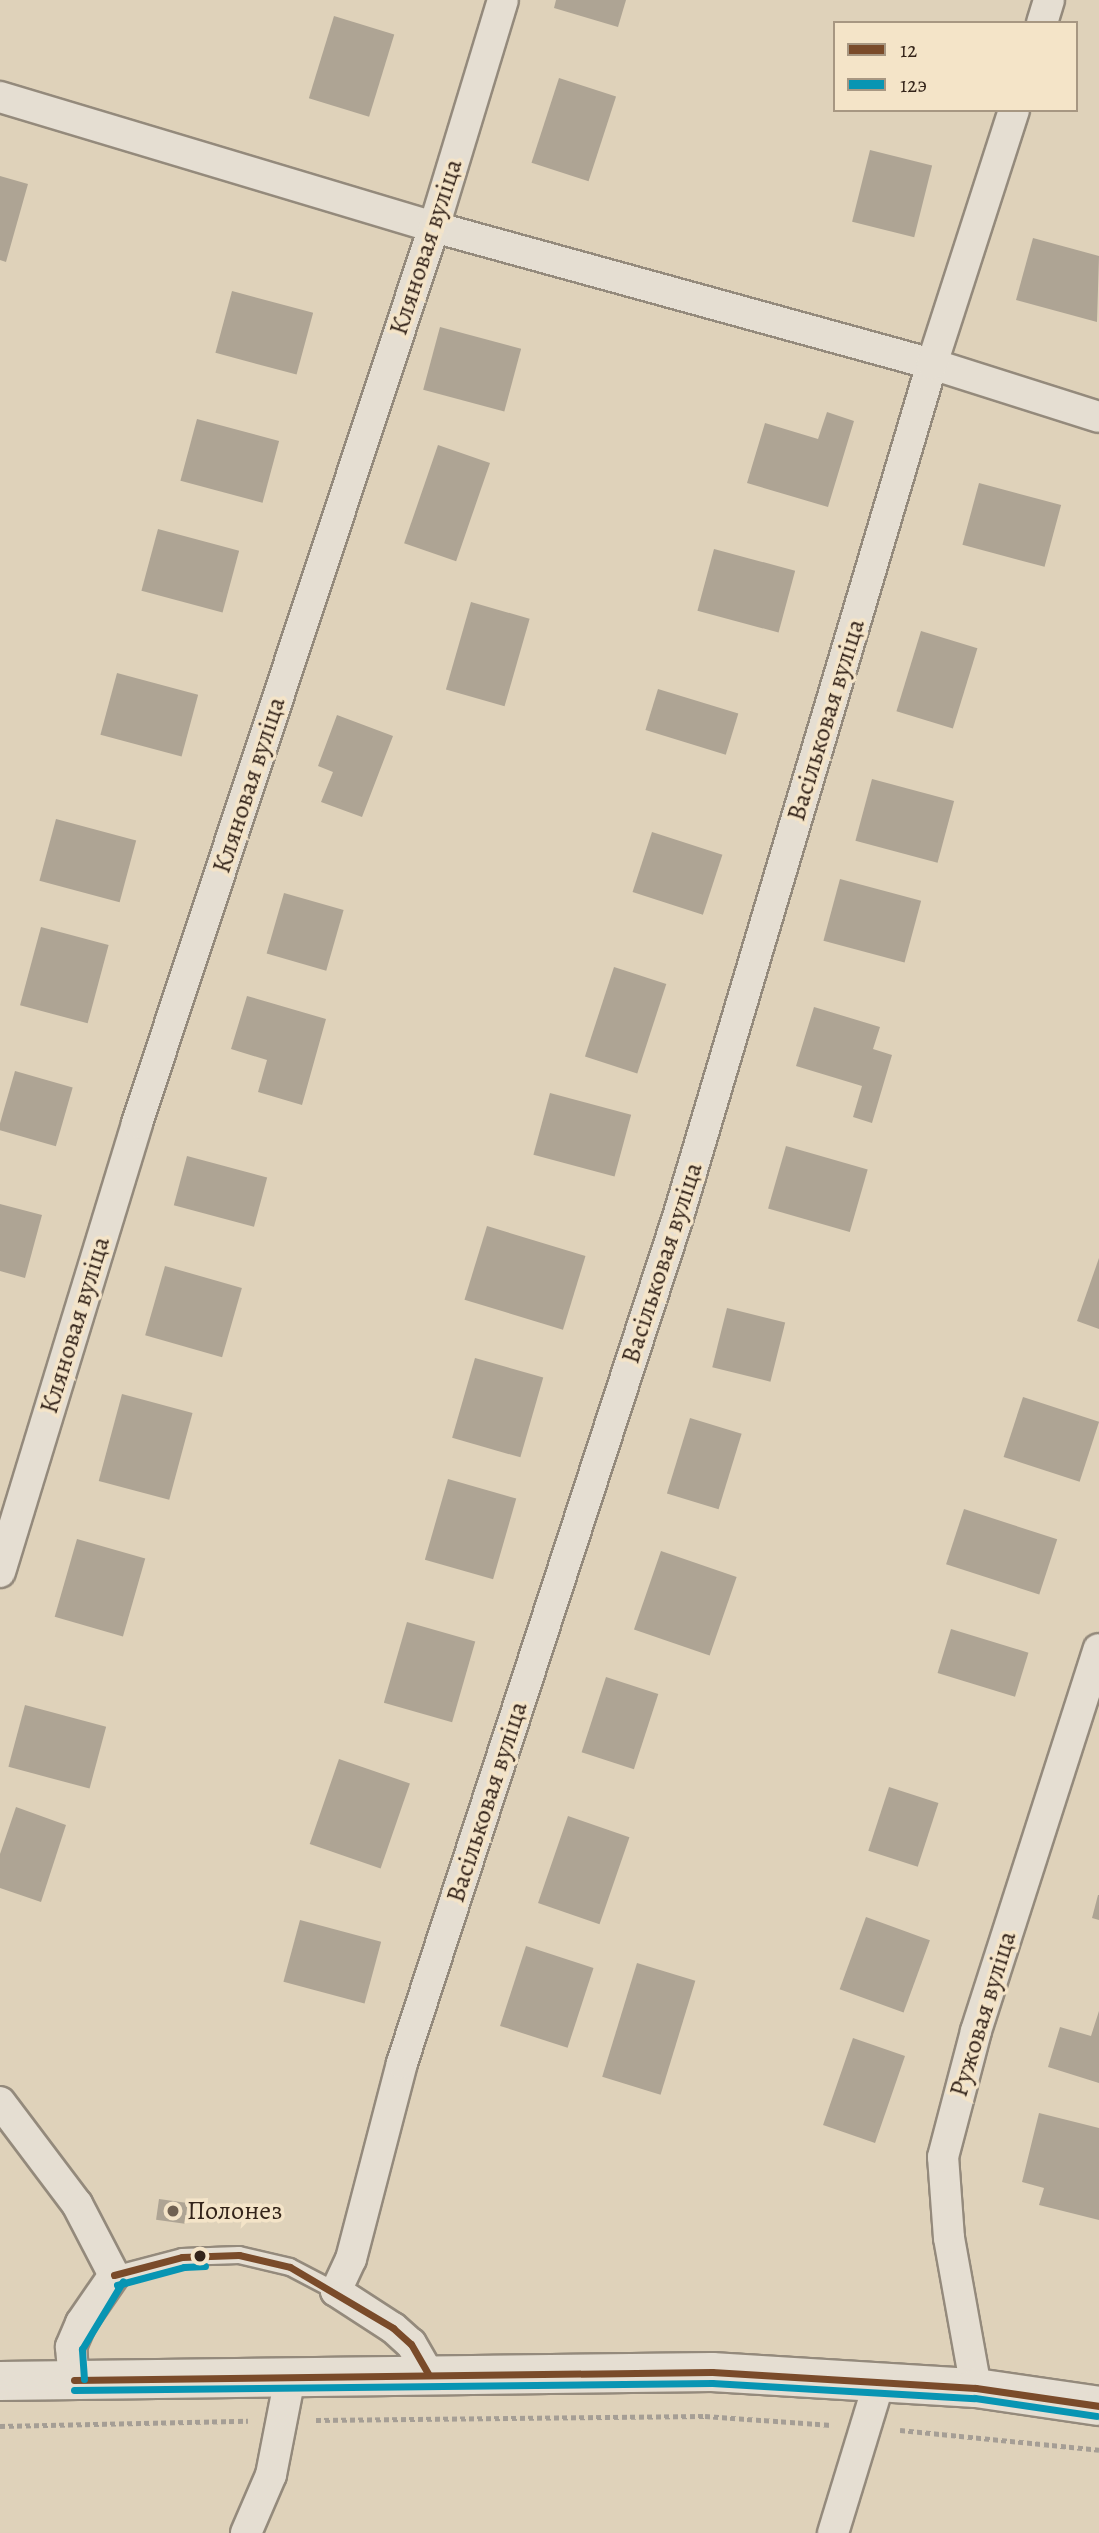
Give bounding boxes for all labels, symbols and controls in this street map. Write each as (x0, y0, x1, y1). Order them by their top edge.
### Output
legend (833, 21, 1078, 112)
text: 12 (900, 36, 917, 64)
text: 12э (900, 71, 927, 99)
street label: Кляновая вуліца (383, 155, 469, 339)
street label: Васільковая вуліца (780, 615, 872, 825)
street label: Кляновая вуліца (206, 693, 292, 877)
street label: Васільковая вуліца (615, 1159, 709, 1367)
street label: Кляновая вуліца (33, 1233, 117, 1417)
street label: Васільковая вуліца (440, 1698, 534, 1906)
street label: Ружовая вуліца (943, 1927, 1023, 2101)
place label: Полонез (187, 2195, 282, 2227)
marker: Полонез (165, 2203, 181, 2219)
unlabelled marker (193, 2249, 207, 2263)

